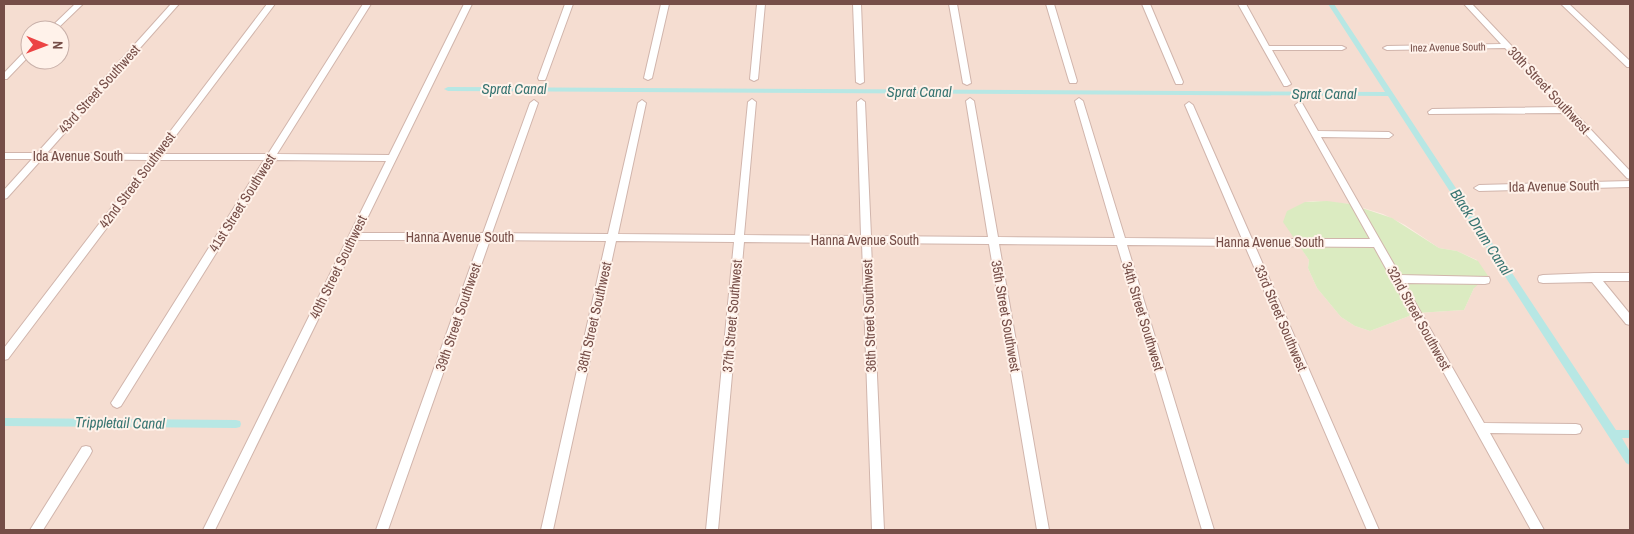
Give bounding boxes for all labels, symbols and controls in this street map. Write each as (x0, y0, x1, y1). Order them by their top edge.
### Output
north arrow (20, 20, 70, 70)
street label: Inez Avenue South (1410, 39, 1486, 55)
text: N (49, 41, 67, 50)
street label: 43rd Street Southwest (54, 41, 144, 137)
street label: 30th Street Southwest (1504, 43, 1594, 137)
water label: Sprat Canal (482, 78, 547, 99)
water label: Sprat Canal (887, 81, 952, 102)
water label: Sprat Canal (1292, 83, 1357, 104)
street label: 42nd Street Southwest (95, 128, 179, 232)
street label: Ida Avenue South (33, 147, 123, 165)
street label: 41st Street Southwest (205, 151, 279, 255)
street label: Ida Avenue South (1509, 176, 1599, 196)
water label: Black Drum Canal (1446, 184, 1517, 279)
street label: 40th Street Southwest (305, 212, 371, 322)
street label: Hanna Avenue South (406, 228, 514, 246)
street label: Hanna Avenue South (811, 231, 919, 249)
street label: Hanna Avenue South (1216, 233, 1324, 251)
street label: 37th Street Southwest (718, 259, 746, 373)
street label: 36th Street Southwest (858, 259, 880, 373)
street label: 35th Street Southwest (987, 259, 1025, 373)
street label: 34th Street Southwest (1118, 259, 1168, 373)
street label: 38th Street Southwest (573, 260, 615, 374)
street label: 39th Street Southwest (431, 261, 485, 373)
street label: 33rd Street Southwest (1251, 262, 1311, 374)
street label: 32nd Street Southwest (1383, 263, 1455, 373)
water label: Trippletail Canal (75, 411, 165, 434)

